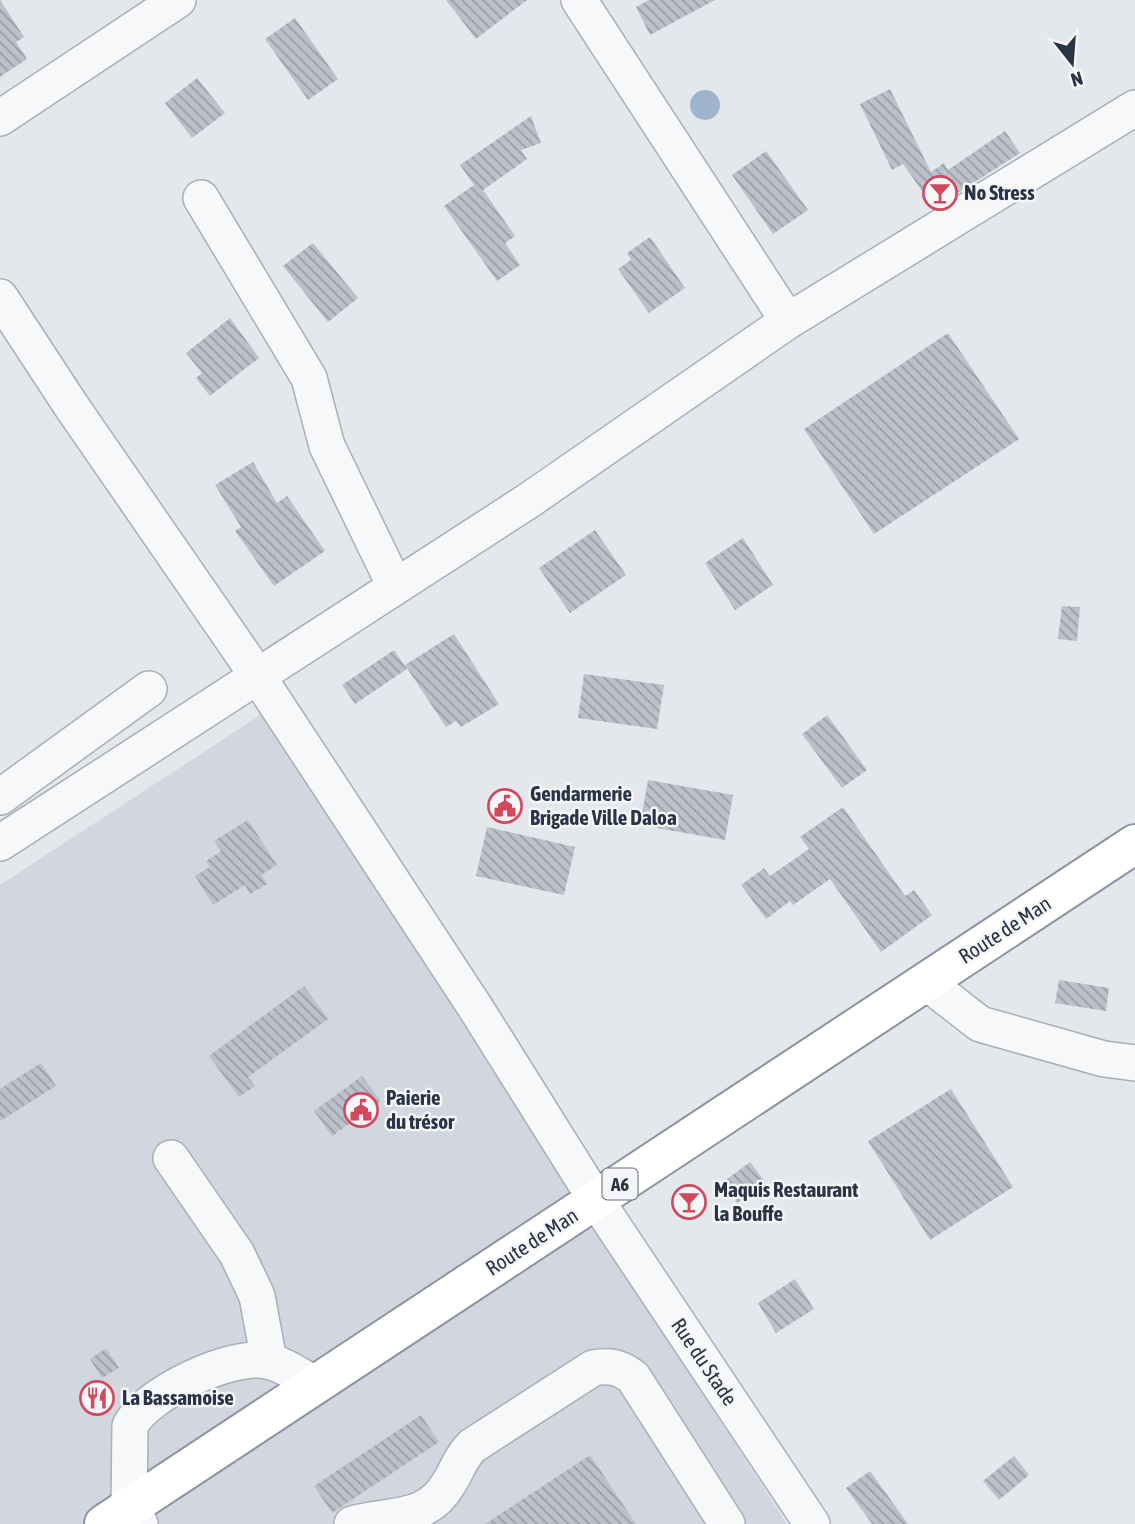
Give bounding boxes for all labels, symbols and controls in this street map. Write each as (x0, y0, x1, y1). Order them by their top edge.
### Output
north arrow (1037, 28, 1107, 98)
text: N (1068, 67, 1086, 91)
bar icon: No Stress (921, 174, 959, 212)
place label: No Stress (964, 180, 1035, 204)
place label: Gendarmerie Brigade Ville Daloa (530, 781, 677, 829)
public building icon: Gendarmerie Brigade Ville Daloa (486, 787, 524, 825)
street label: Route de Man (954, 890, 1055, 968)
place label: Paierie du trésor (386, 1085, 455, 1133)
public building icon: Paierie du trésor (342, 1091, 380, 1129)
road number: A6 (602, 1168, 638, 1200)
place label: Maquis Restaurant la Bouffe (714, 1177, 858, 1225)
bar icon: Maquis Restaurant la Bouffe (670, 1183, 708, 1221)
street label: Route de Man (481, 1202, 582, 1280)
street label: Rue du Stade (667, 1313, 743, 1410)
restaurant icon: La Bassamoise (78, 1379, 116, 1417)
place label: La Bassamoise (122, 1385, 234, 1409)

